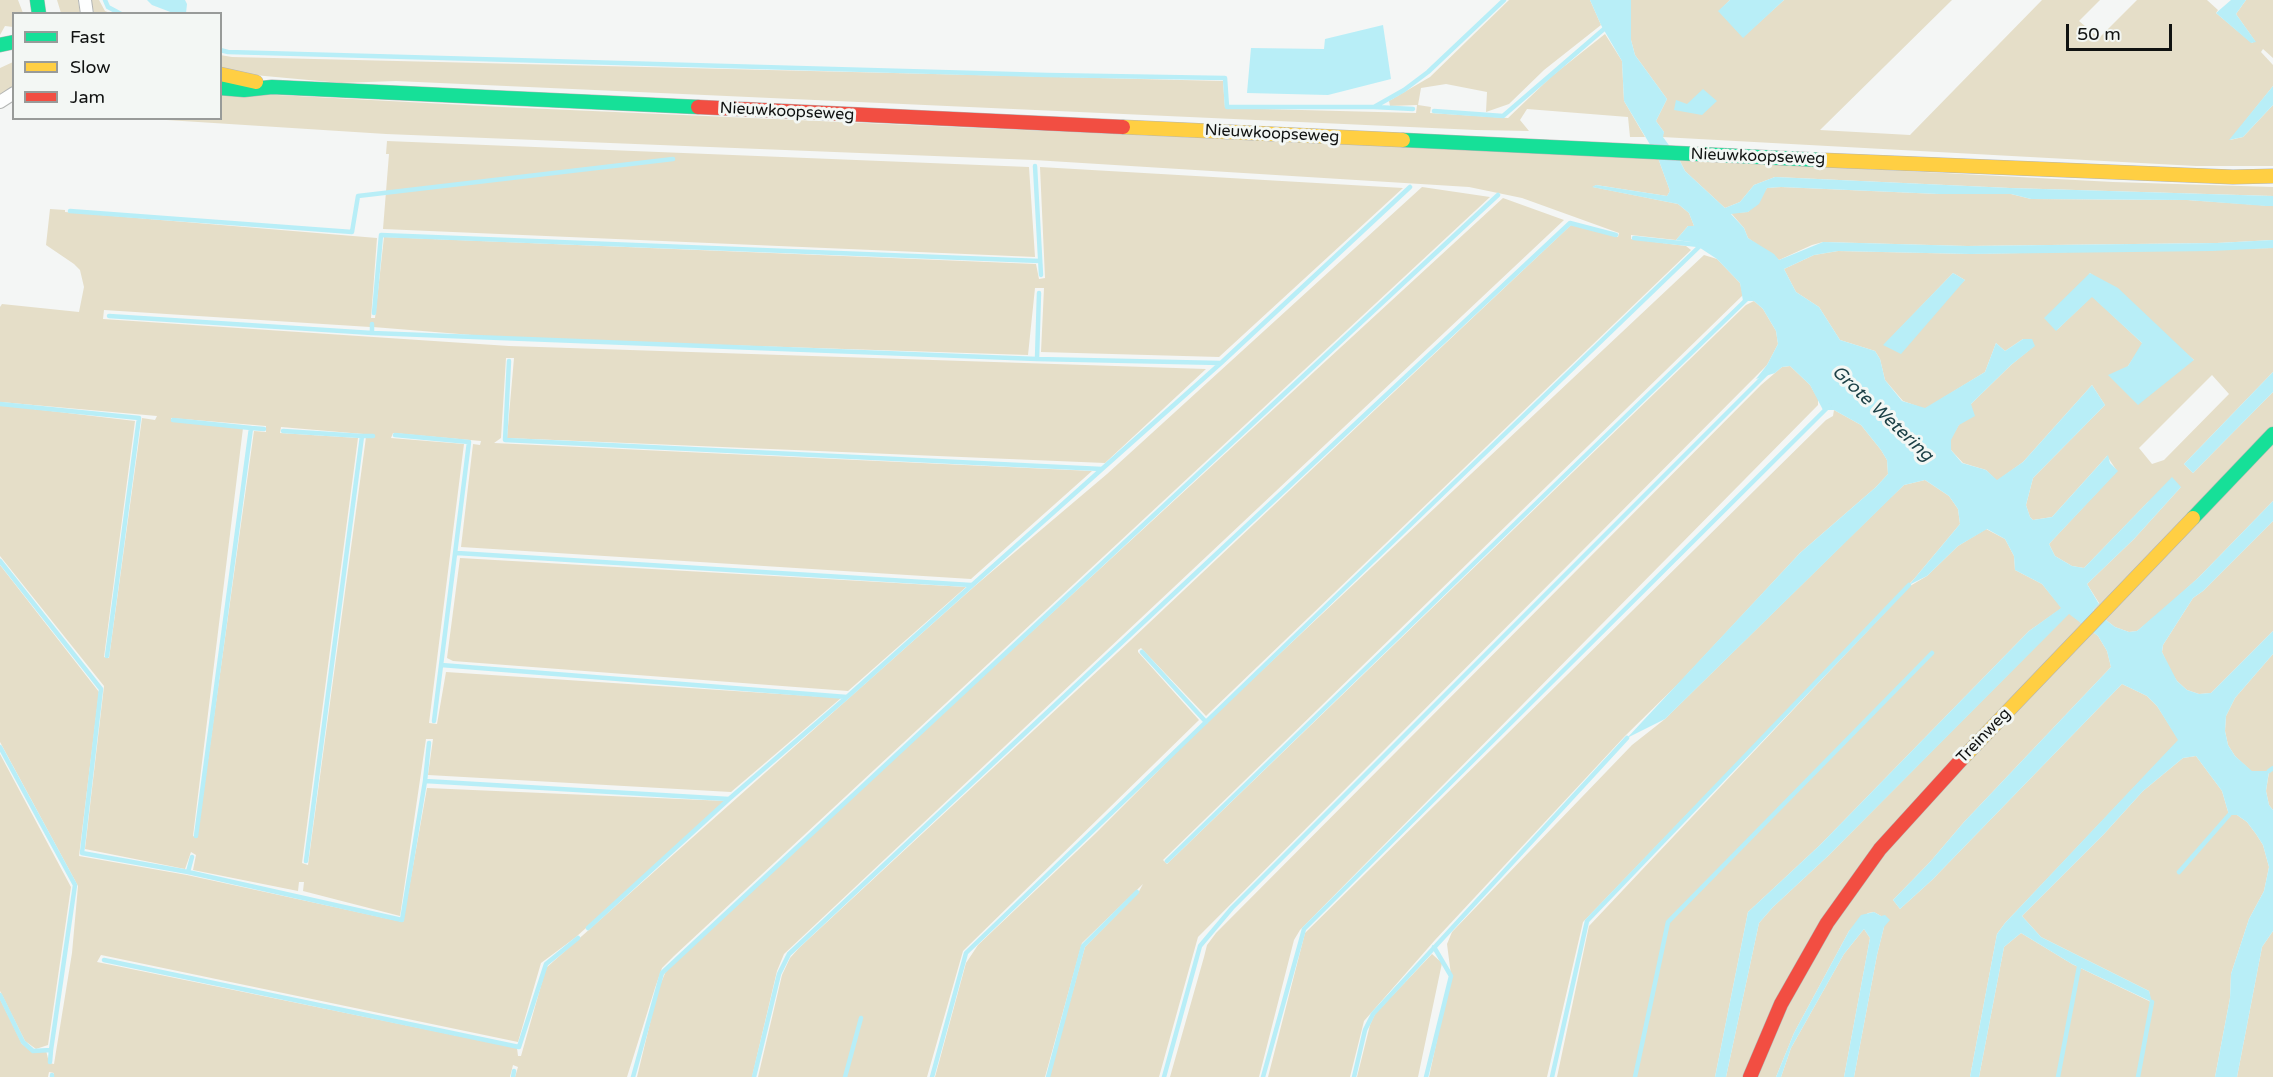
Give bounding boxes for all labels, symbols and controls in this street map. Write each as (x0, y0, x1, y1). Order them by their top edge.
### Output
legend (12, 12, 222, 120)
scale bar (2069, 12, 2176, 50)
text: 50 m (2077, 23, 2121, 45)
text: Fast (70, 26, 105, 48)
text: Slow (70, 56, 111, 78)
text: Jam (70, 86, 105, 108)
street label: Nieuwkoopseweg (719, 99, 855, 125)
street label: Nieuwkoopseweg (1204, 121, 1340, 147)
street label: Nieuwkoopseweg (1690, 145, 1826, 169)
water label: Grote Wetering (1827, 361, 1937, 467)
street label: Treinweg (1953, 705, 2015, 767)

